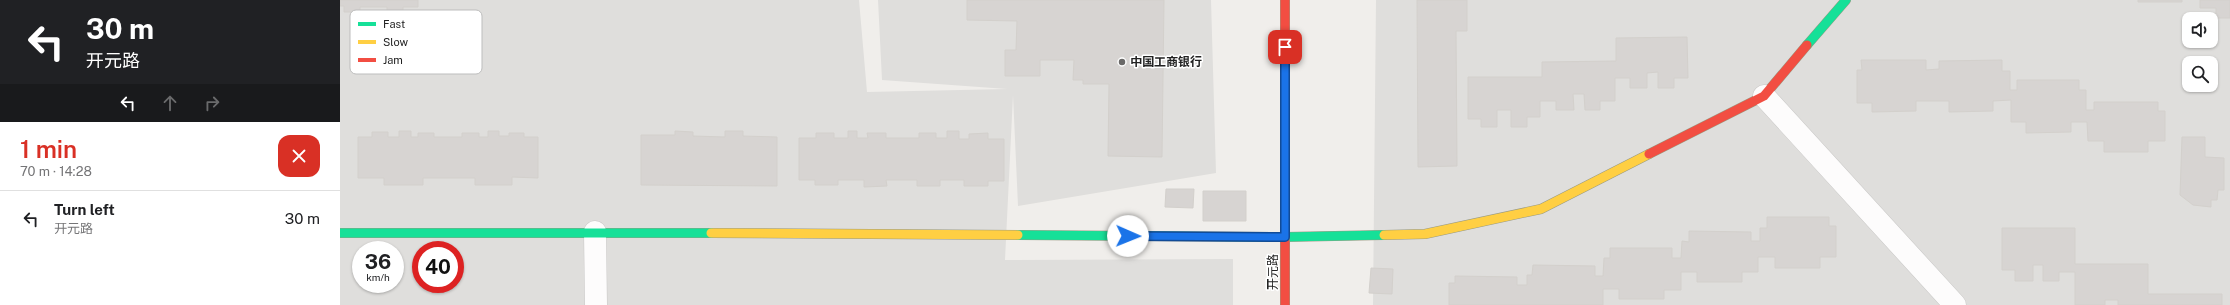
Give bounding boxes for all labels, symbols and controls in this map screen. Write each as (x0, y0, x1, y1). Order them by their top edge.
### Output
legend (350, 10, 482, 74)
text: 30 m (86, 12, 154, 45)
map controls (2182, 12, 2218, 92)
button: sound (2182, 12, 2218, 48)
icon: left (20, 16, 72, 68)
text: Fast (383, 18, 405, 30)
pin (1268, 30, 1302, 64)
text: Slow (383, 36, 409, 48)
icon: arrive (1274, 36, 1296, 58)
text: 开元路 (86, 50, 140, 71)
text: Jam (383, 54, 403, 66)
place label: 中国工商银行 (1130, 55, 1202, 69)
button: search (2182, 56, 2218, 92)
marker: 中国工商银行 (1117, 57, 1127, 67)
icon: left (117, 92, 139, 114)
icon: ahead (159, 92, 181, 114)
icon: right (201, 92, 223, 114)
text: 1 min (20, 135, 77, 163)
button: close (278, 135, 320, 177)
text: 70 m · 14:28 (20, 164, 92, 179)
text: Turn left (54, 201, 115, 218)
icon: left (20, 208, 42, 230)
text: 30 m (285, 210, 320, 227)
position arrow (1107, 215, 1149, 257)
text: 开元路 (54, 221, 93, 236)
speed limit sign: 40 (412, 241, 464, 293)
text: 36 (365, 250, 391, 274)
street label: 开元路 (1266, 254, 1280, 290)
text: km/h (366, 271, 390, 283)

